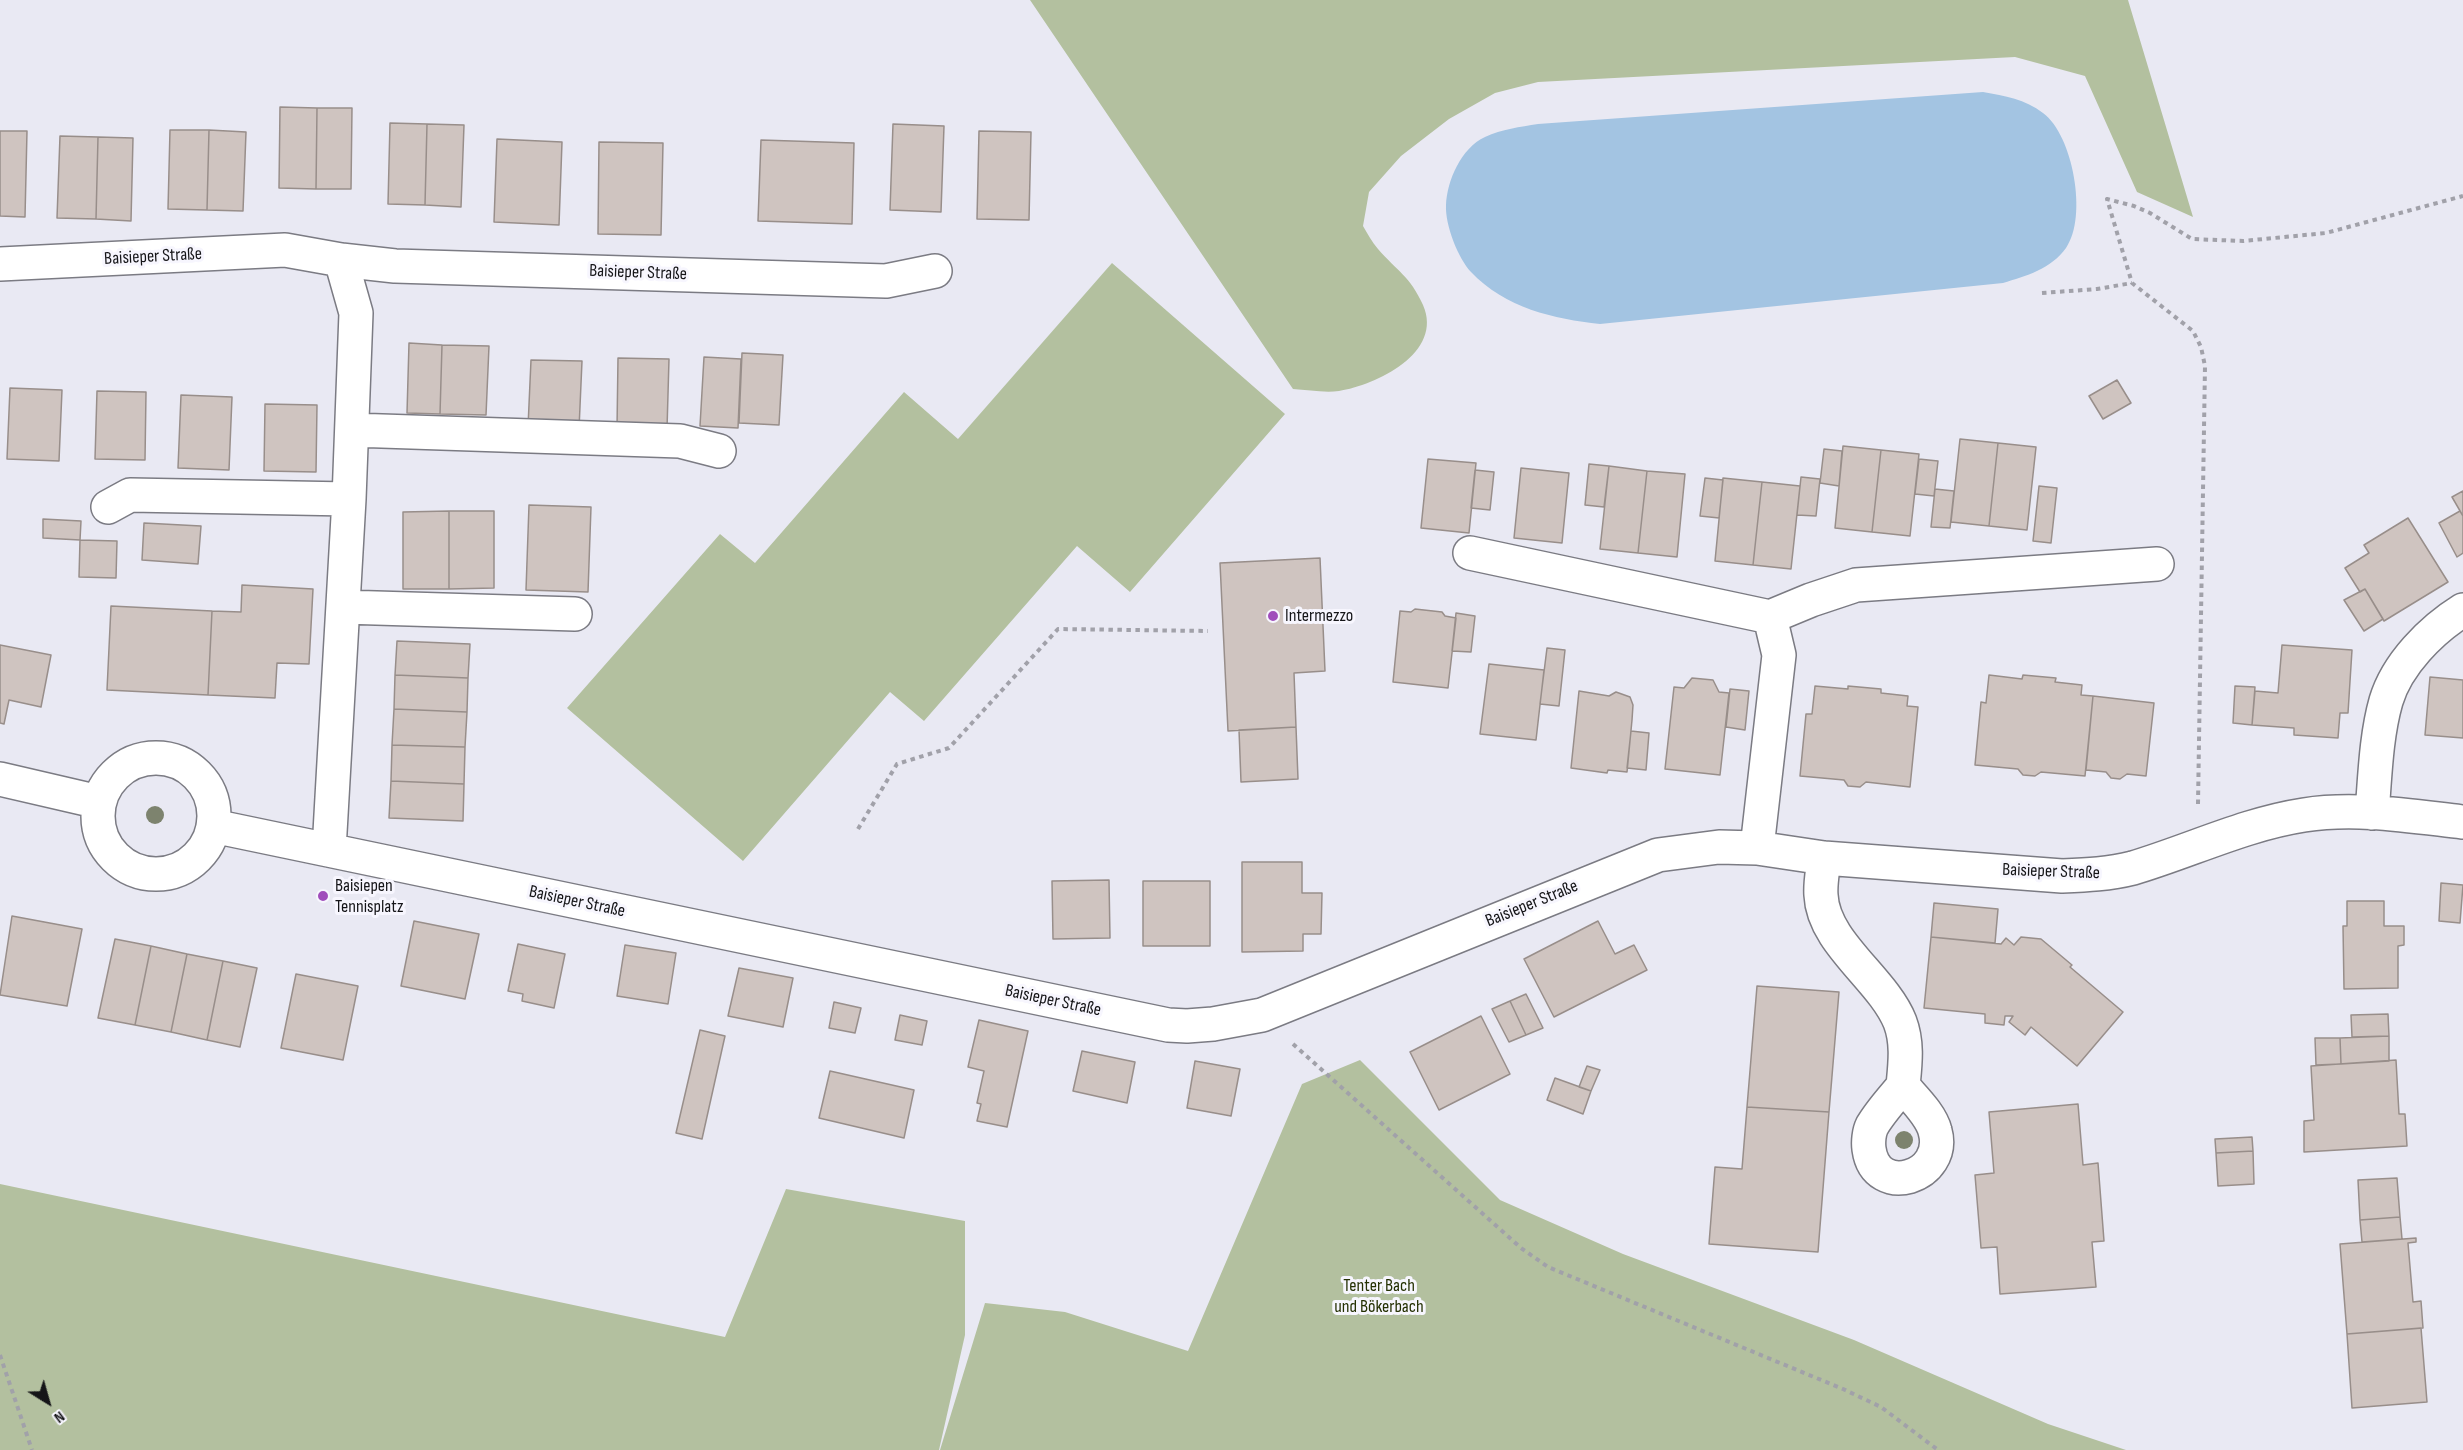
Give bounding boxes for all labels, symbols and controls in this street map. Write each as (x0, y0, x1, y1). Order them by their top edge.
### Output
street label: Baisieper Straße (104, 244, 202, 270)
street label: Baisieper Straße (589, 260, 687, 286)
place label: Intermezzo (1285, 605, 1353, 627)
marker: Intermezzo (1266, 609, 1280, 623)
street label: Baisieper Straße (2002, 859, 2100, 885)
place label: Baisiepen Tennisplatz (335, 875, 403, 918)
street label: Baisieper Straße (1483, 876, 1581, 932)
street label: Baisieper Straße (527, 881, 627, 923)
marker: Baisiepen Tennisplatz (316, 889, 330, 903)
street label: Baisieper Straße (1003, 980, 1103, 1022)
park label: Tenter Bach und Bökerbach (1334, 1275, 1424, 1318)
north arrow (18, 1372, 78, 1432)
text: N (50, 1407, 68, 1427)

